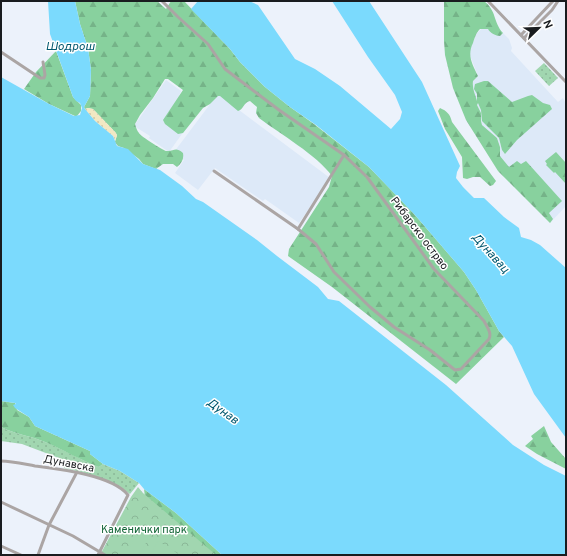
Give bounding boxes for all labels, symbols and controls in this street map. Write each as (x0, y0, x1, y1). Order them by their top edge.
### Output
north arrow (519, 8, 559, 48)
text: N (539, 18, 555, 31)
water label: Шодрош (45, 39, 95, 55)
street label: Рибарско острво (387, 194, 451, 273)
water label: Дунавац (468, 230, 513, 277)
water label: Дунав (203, 395, 242, 429)
street label: Дунавска (42, 452, 96, 476)
park label: Каменички парк (101, 523, 187, 537)

